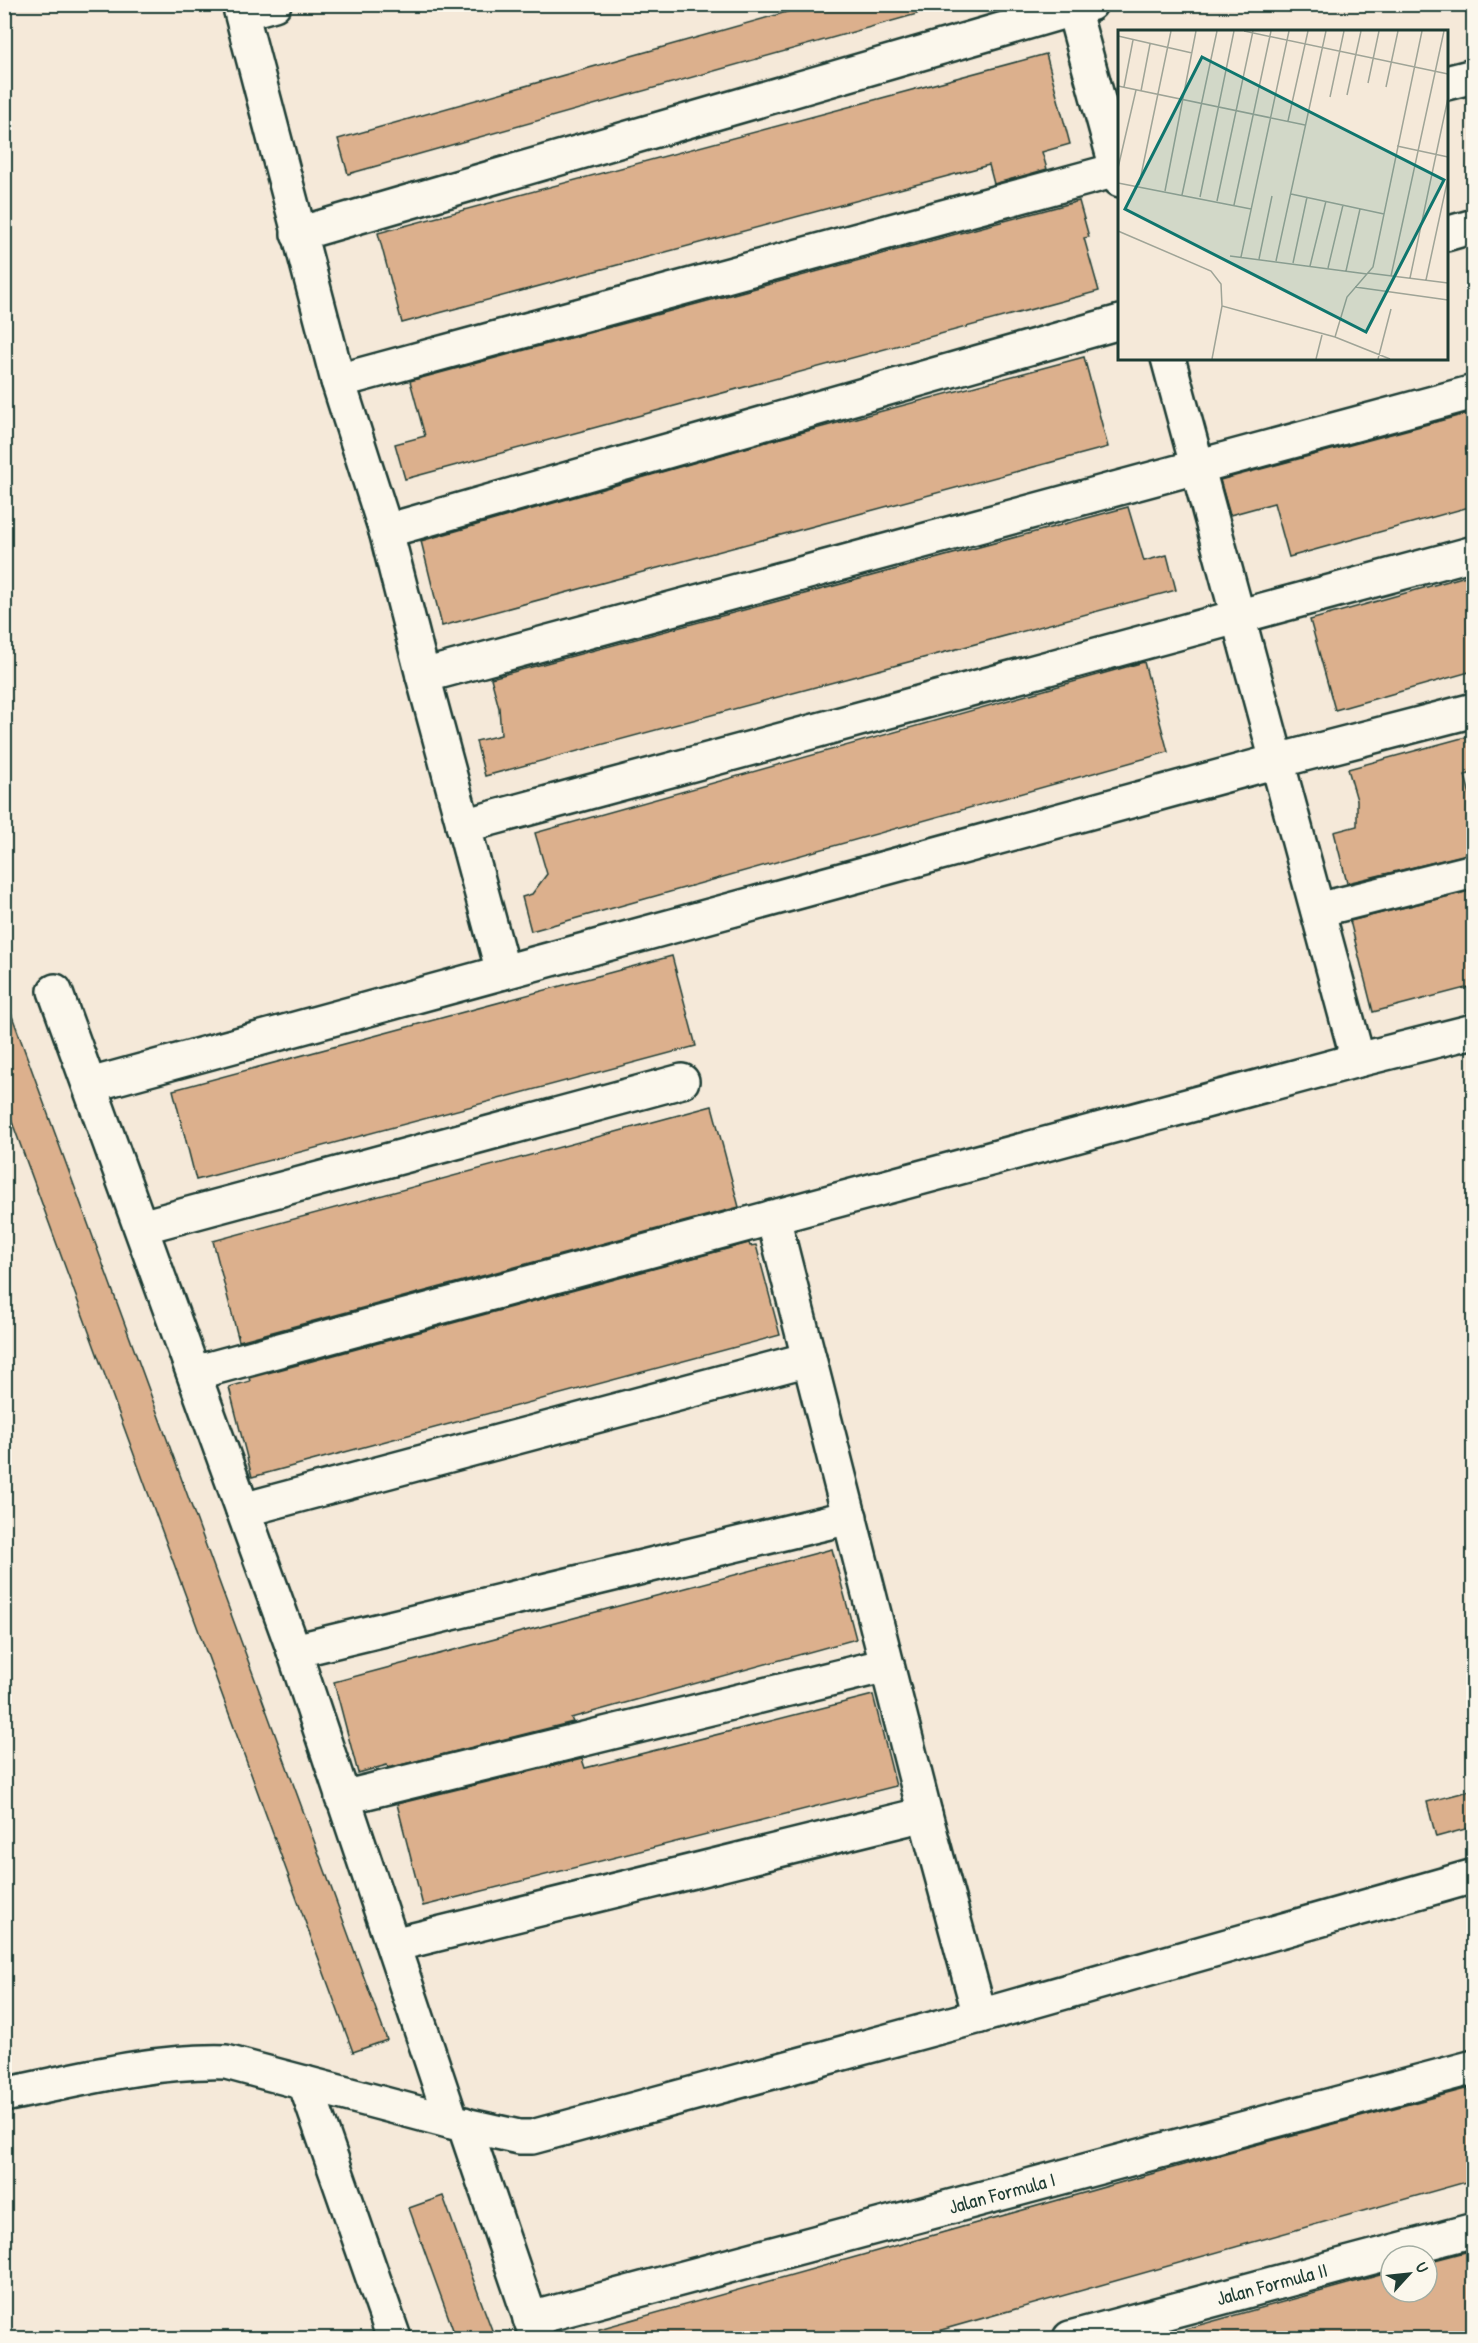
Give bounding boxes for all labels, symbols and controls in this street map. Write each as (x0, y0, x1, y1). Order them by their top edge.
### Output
inset map (1118, 30, 1448, 360)
street label: Jalan Formula I (946, 2165, 1058, 2220)
north arrow (1379, 2244, 1439, 2304)
street label: Jalan Formula II (1213, 2256, 1330, 2311)
text: U (1411, 2258, 1434, 2276)

